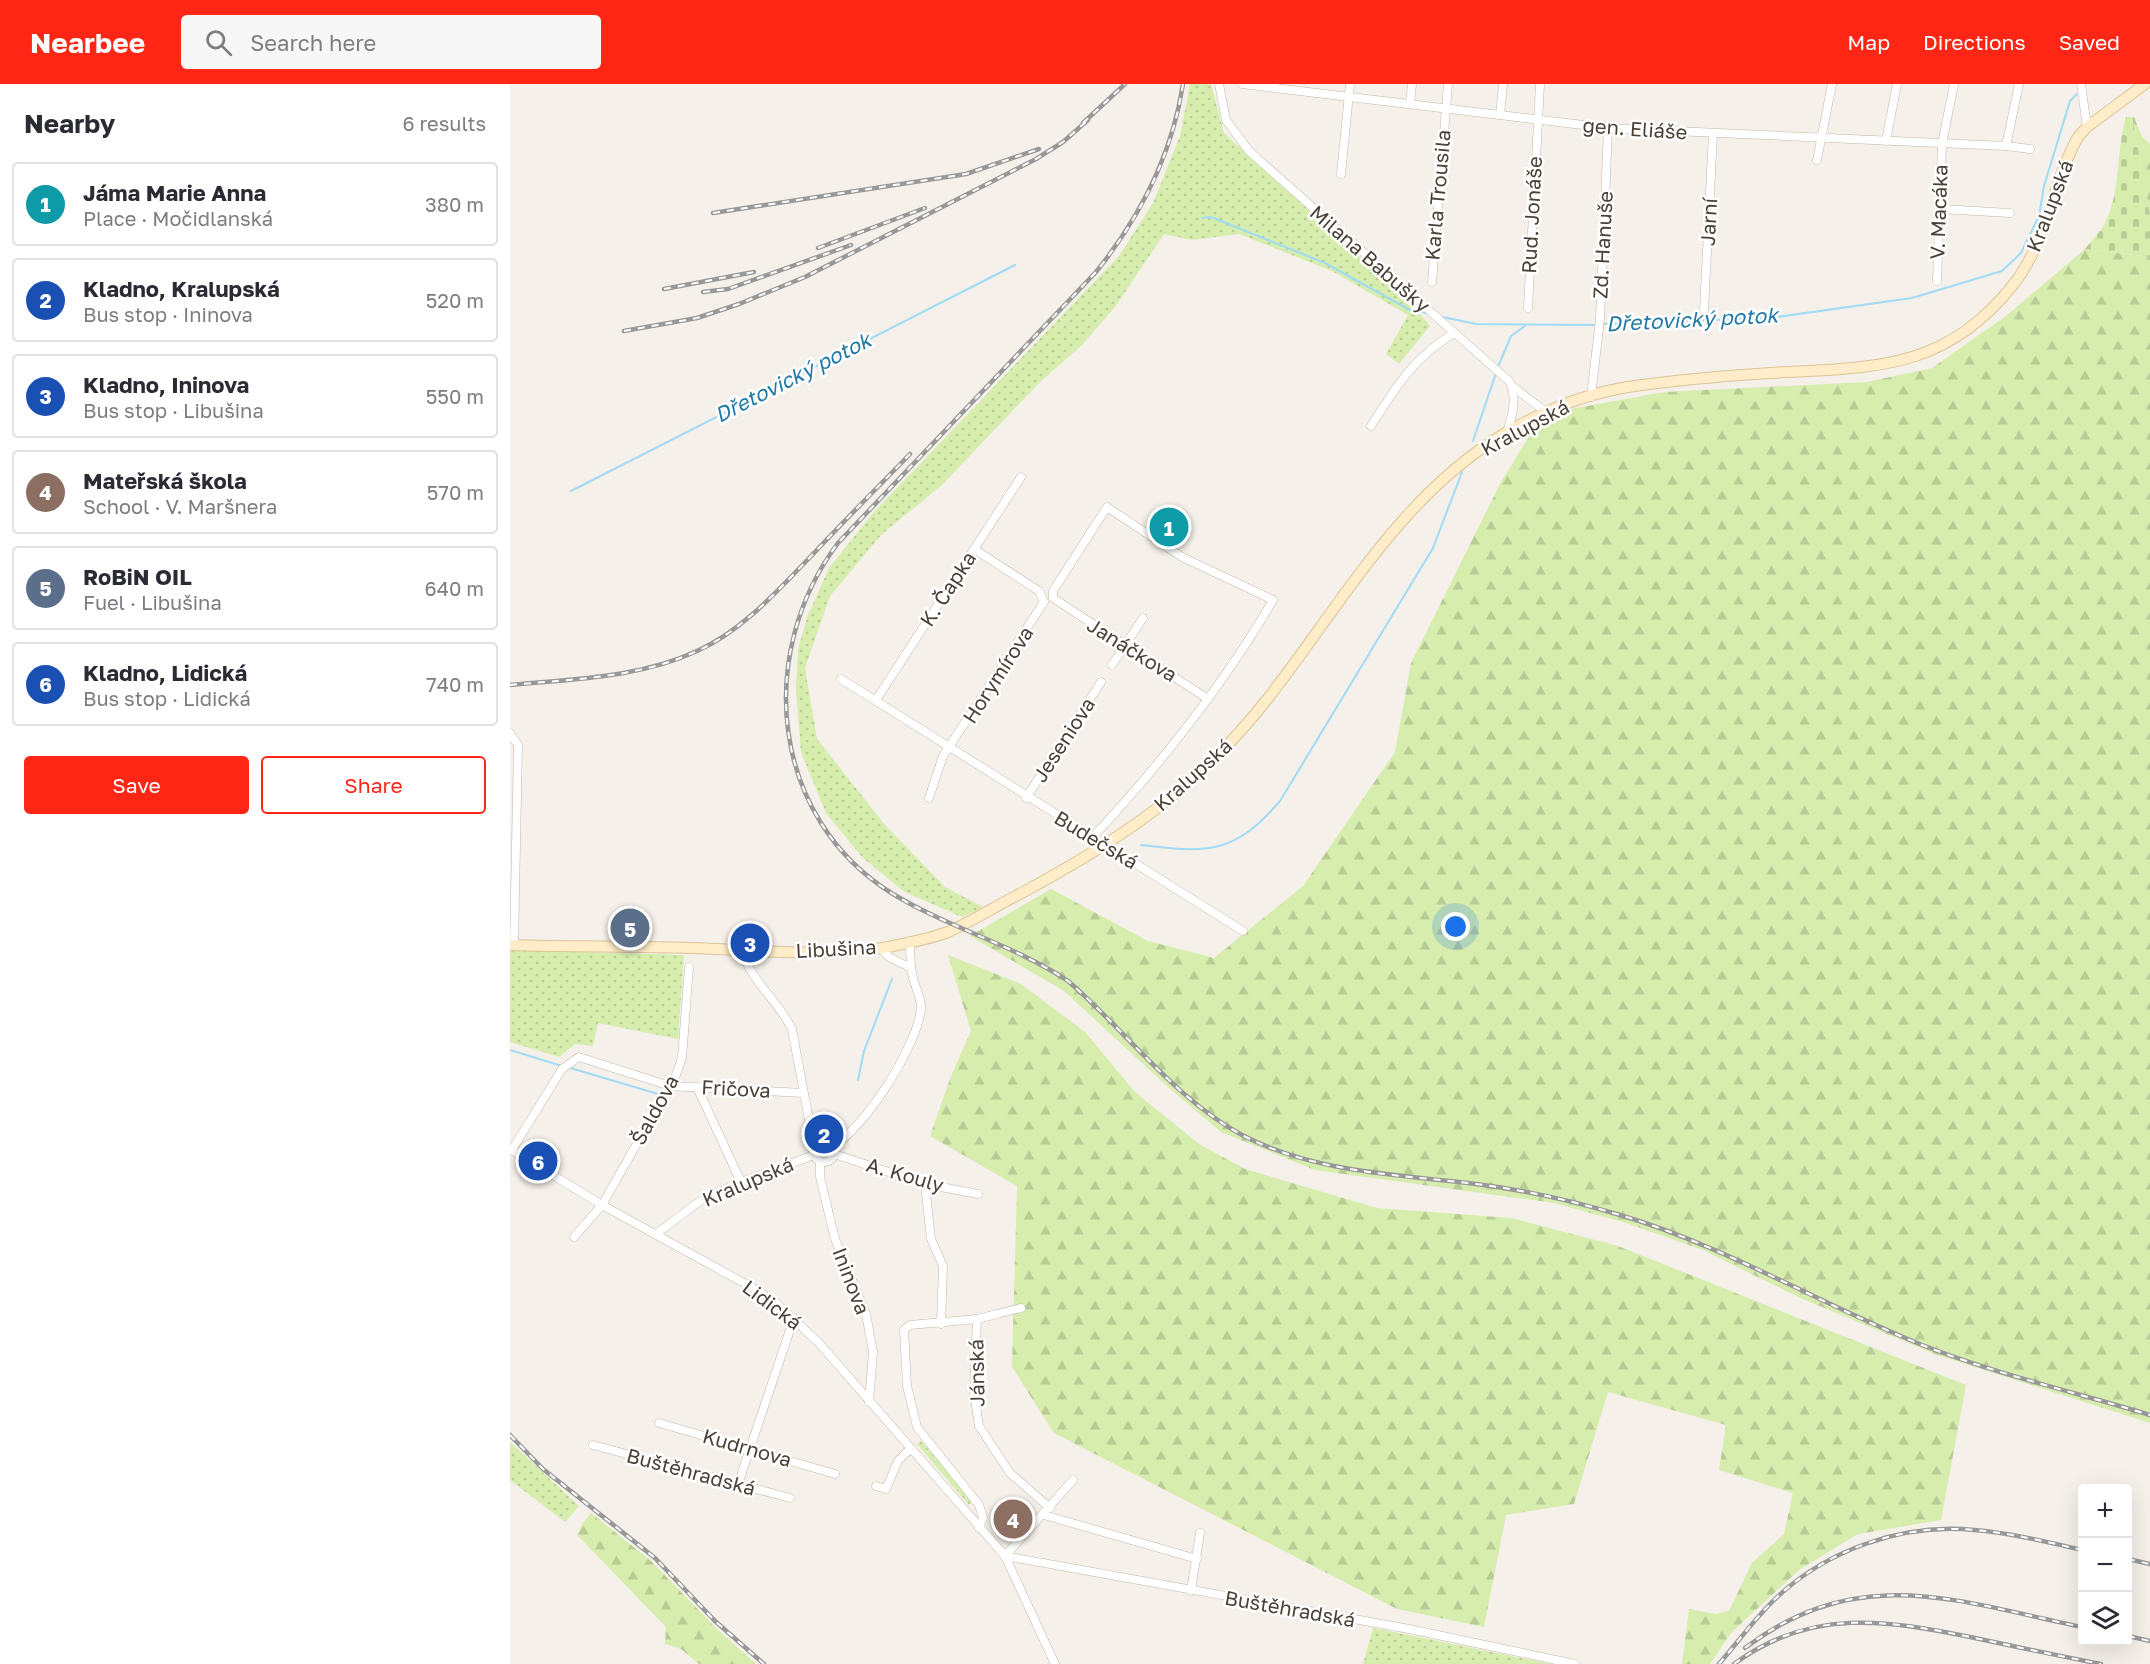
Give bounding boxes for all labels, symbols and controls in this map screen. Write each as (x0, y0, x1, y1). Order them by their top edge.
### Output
search box (181, 15, 601, 69)
text: Nearbee (30, 26, 145, 59)
icon: search (202, 26, 235, 59)
text: Search here (250, 29, 376, 56)
text: Map (1847, 29, 1890, 55)
text: Directions (1923, 29, 2026, 55)
text: Saved (2059, 29, 2120, 55)
text: Nearby (24, 108, 115, 139)
text: 6 results (402, 111, 486, 135)
street label: gen. Eliáše (1582, 112, 1688, 144)
street label: Karla Trousila (1419, 128, 1455, 261)
street label: Rud. Jonáše (1516, 156, 1546, 274)
street label: Kralupská (2021, 156, 2078, 255)
street label: V. Macáka (1924, 164, 1952, 260)
text: Jáma Marie Anna (83, 179, 266, 206)
street label: Zd. Hanuše (1587, 190, 1617, 300)
text: 1 (40, 192, 51, 216)
text: 380 m (425, 192, 484, 216)
street label: Jarní (1695, 196, 1721, 246)
street label: Milana Babušky (1306, 200, 1436, 317)
text: Place · Močidlanská (83, 206, 273, 230)
text: Kladno, Kralupská (83, 275, 280, 302)
text: 2 (39, 288, 52, 312)
text: 520 m (426, 288, 484, 312)
water label: Dřetovický potok (1605, 301, 1781, 336)
text: Bus stop · Ininova (83, 302, 253, 326)
water label: Dřetovický potok (710, 326, 877, 428)
text: Kladno, Ininova (83, 371, 249, 398)
text: 3 (39, 384, 52, 408)
text: 550 m (426, 384, 484, 408)
street label: Kralupská (1476, 394, 1573, 460)
text: Bus stop · Libušina (83, 398, 264, 422)
text: Mateřská škola (83, 467, 247, 494)
text: 4 (39, 480, 52, 504)
text: 570 m (427, 480, 484, 504)
text: School · V. Maršnera (83, 494, 277, 518)
pin: 1 (1150, 504, 1188, 550)
street label: K. Čapka (914, 547, 980, 630)
text: RoBiN OIL (83, 563, 192, 590)
text: 5 (39, 576, 52, 600)
text: 640 m (425, 576, 484, 600)
text: Fuel · Libušina (83, 590, 222, 614)
street label: Janáčkova (1083, 612, 1182, 686)
street label: Horymírova (957, 621, 1037, 728)
text: Kladno, Lidická (83, 659, 247, 686)
text: 6 (39, 672, 52, 696)
text: 740 m (426, 672, 484, 696)
text: Bus stop · Lidická (83, 686, 251, 710)
street label: Jeseniova (1027, 693, 1099, 786)
street label: Kralupská (1148, 733, 1236, 815)
button: Save (24, 756, 249, 814)
button: Share (261, 756, 486, 814)
street label: Budečská (1050, 805, 1143, 873)
pin: 5 (610, 906, 650, 950)
your location (1441, 912, 1470, 941)
pin: 3 (730, 920, 770, 966)
street label: Libušina (795, 934, 877, 962)
street label: Šaldova (625, 1070, 683, 1149)
street label: Fričova (701, 1074, 771, 1102)
pin: 2 (804, 1112, 844, 1156)
pin: 6 (519, 1138, 558, 1184)
street label: Kralupská (699, 1151, 797, 1211)
street label: A. Kouly (864, 1152, 947, 1197)
street label: Ininova (828, 1244, 876, 1318)
street label: Lidická (738, 1274, 807, 1334)
street label: Jánská (963, 1339, 989, 1407)
street label: Kudrnova (700, 1423, 795, 1471)
street label: Buštěhradská (624, 1442, 758, 1500)
map controls (2078, 1484, 2132, 1646)
button: + (2078, 1484, 2132, 1538)
pin: 4 (994, 1496, 1032, 1542)
button: − (2078, 1538, 2132, 1592)
street label: Buštěhradská (1223, 1585, 1357, 1631)
button: layers (2078, 1592, 2132, 1646)

